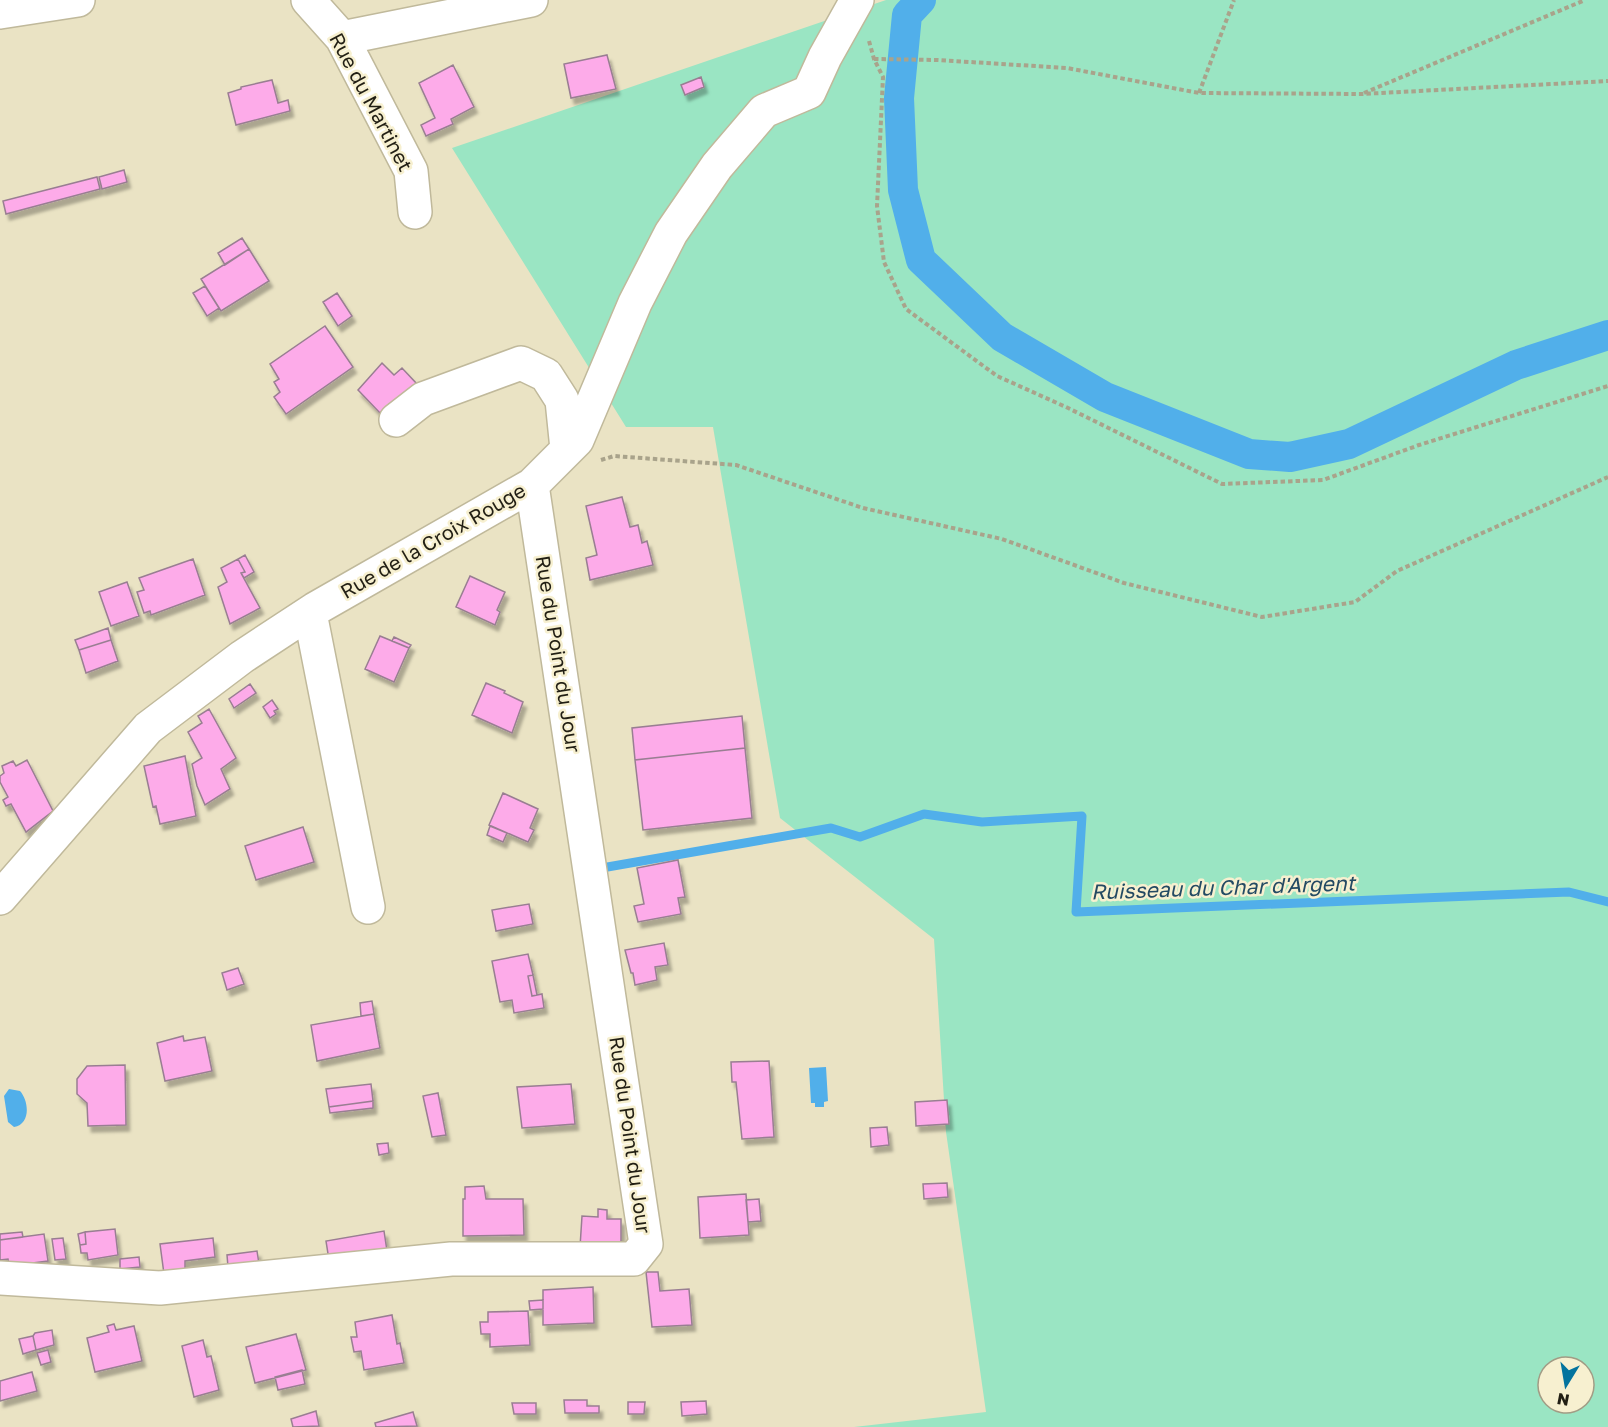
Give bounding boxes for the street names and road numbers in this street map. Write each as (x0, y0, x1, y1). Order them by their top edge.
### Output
street label: Rue du Martinet (325, 28, 418, 175)
street label: Rue de la Croix Rouge (336, 477, 529, 603)
street label: Rue du Point du Jour (532, 554, 586, 754)
street label: Rue du Point du Jour (605, 1035, 657, 1235)

